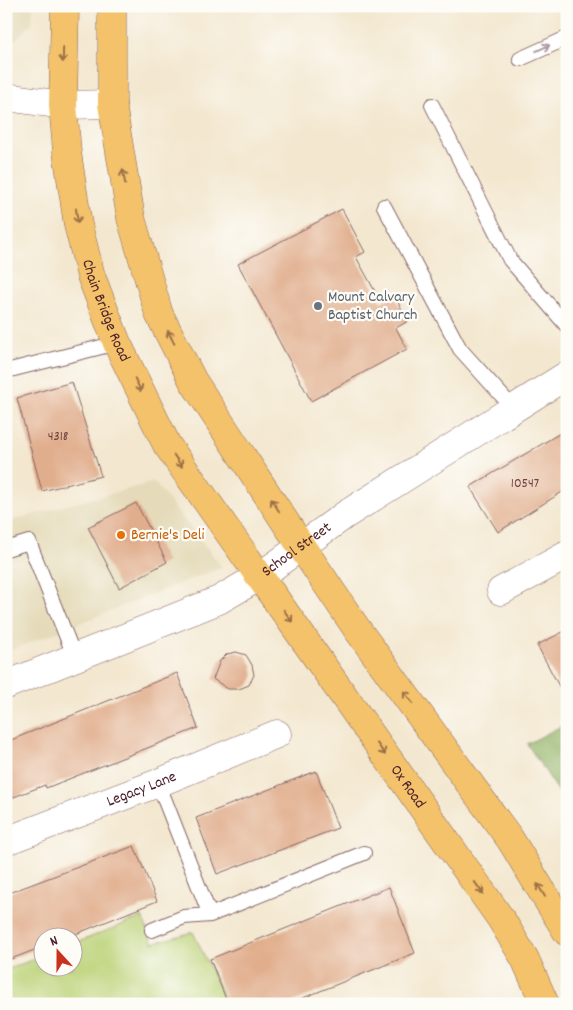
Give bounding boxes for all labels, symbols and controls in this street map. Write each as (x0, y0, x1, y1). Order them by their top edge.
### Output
one-way arrow (535, 43, 550, 53)
one-way arrow (58, 46, 68, 63)
one-way arrow (119, 170, 129, 186)
one-way arrow (72, 208, 82, 224)
street label: Chain Bridge Road (76, 257, 136, 366)
place label: Mount Calvary Baptist Church (328, 286, 417, 327)
marker: Mount Calvary Baptist Church (312, 300, 324, 312)
one-way arrow (166, 330, 176, 345)
one-way arrow (134, 377, 143, 392)
house number: 4318 (48, 427, 69, 447)
one-way arrow (173, 454, 183, 468)
house number: 10547 (511, 474, 539, 494)
one-way arrow (269, 499, 279, 513)
street label: School Street (257, 517, 337, 583)
place label: Bernie's Deli (131, 524, 205, 547)
marker: Bernie's Deli (115, 529, 127, 541)
one-way arrow (283, 609, 293, 623)
one-way arrow (403, 690, 413, 704)
one-way arrow (376, 742, 386, 756)
street label: Ox Road (384, 760, 431, 813)
street label: Legacy Lane (103, 765, 180, 813)
one-way arrow (474, 881, 484, 895)
one-way arrow (536, 884, 546, 898)
north arrow (32, 928, 82, 978)
text: N (47, 931, 61, 952)

